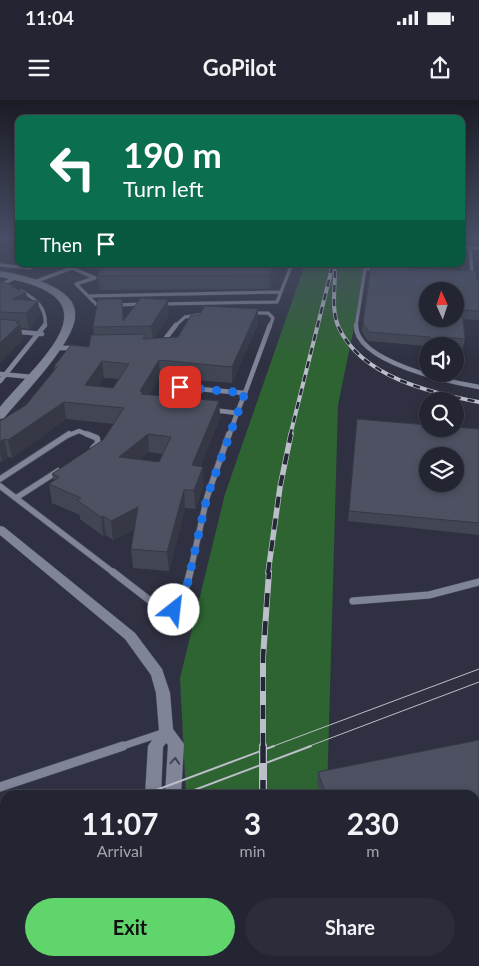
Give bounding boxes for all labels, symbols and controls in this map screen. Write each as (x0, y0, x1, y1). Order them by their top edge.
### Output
text: 11:04 (25, 6, 74, 29)
icon: menu (25, 54, 53, 82)
text: GoPilot (203, 54, 276, 81)
icon: share (426, 54, 454, 82)
text: 190 m (123, 133, 222, 175)
icon: left (40, 135, 105, 200)
text: Turn left (123, 175, 204, 202)
icon: arrive (92, 230, 120, 258)
text: Then (40, 233, 82, 256)
north arrow (419, 282, 464, 328)
map controls (419, 282, 464, 492)
button: sound (419, 337, 464, 382)
pin (159, 366, 201, 408)
icon: arrive (166, 373, 194, 401)
button: search (419, 392, 464, 437)
button: layers (419, 447, 464, 492)
position arrow (147, 583, 199, 635)
one-way arrow (169, 757, 180, 765)
text: 11:07 (81, 805, 158, 841)
text: 3 (244, 805, 261, 841)
text: 230 (347, 805, 399, 841)
text: Arrival (97, 841, 143, 860)
text: min (240, 841, 266, 860)
text: m (366, 841, 379, 860)
button: Exit (25, 898, 235, 956)
button: Share (245, 898, 455, 956)

